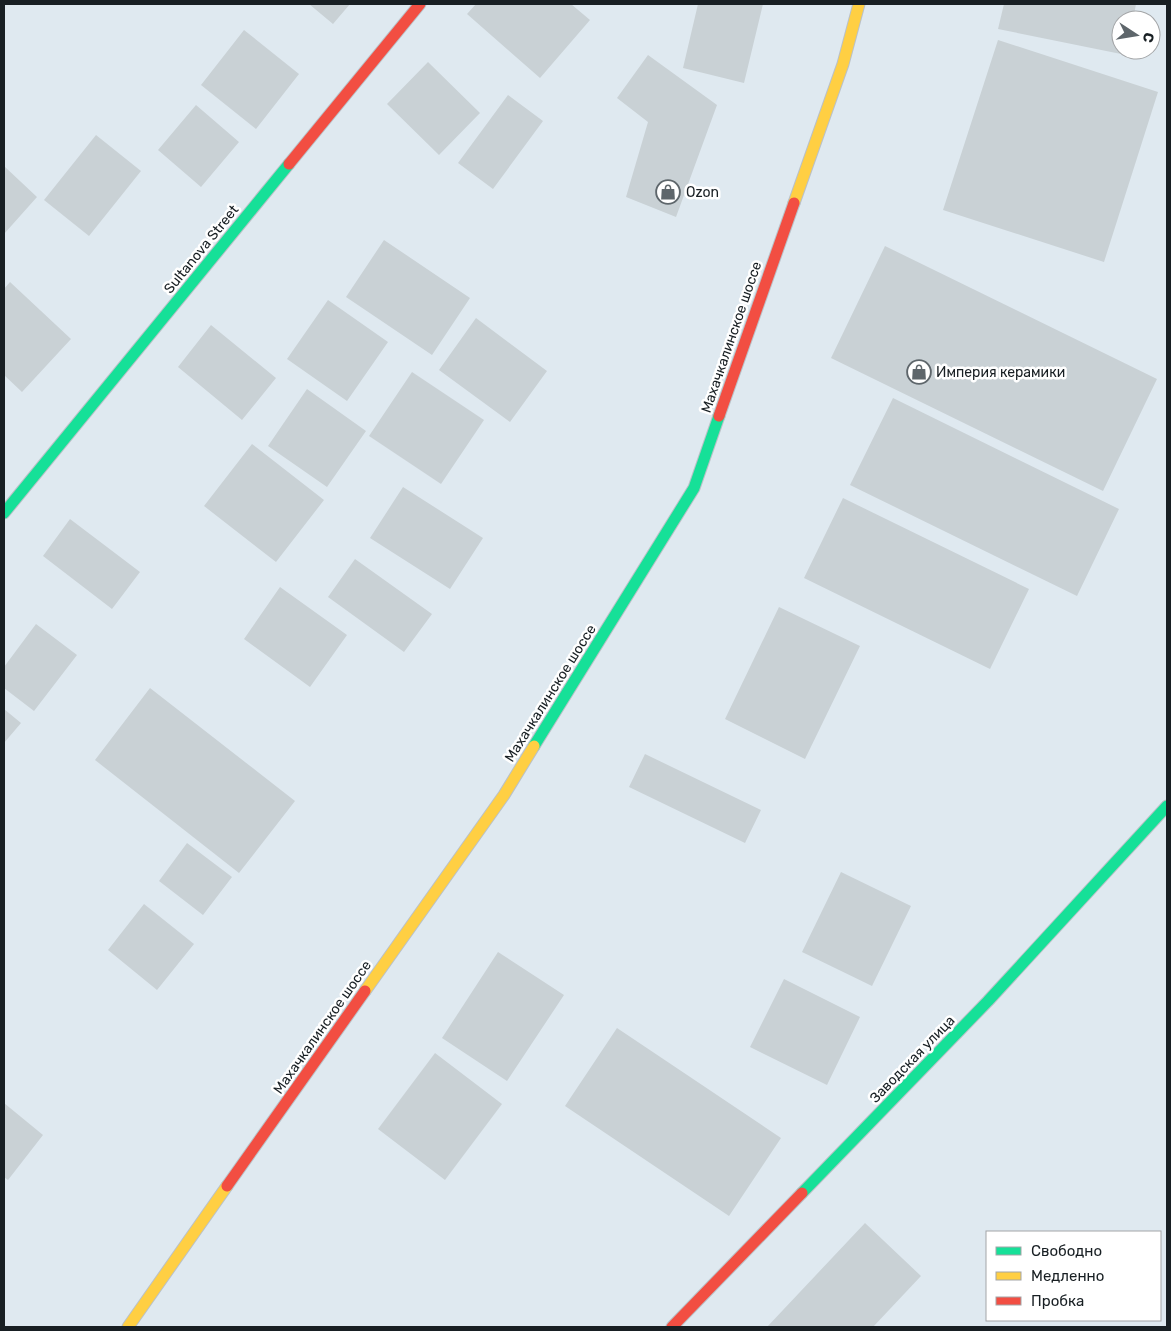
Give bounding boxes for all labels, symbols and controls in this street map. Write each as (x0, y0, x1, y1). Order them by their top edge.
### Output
north arrow (1111, 10, 1161, 60)
text: С (1139, 31, 1158, 44)
shop icon: Ozon (655, 179, 681, 205)
place label: Ozon (686, 184, 719, 201)
street label: Sultanova Street (160, 201, 243, 297)
street label: Махачкалинское шоссе (698, 259, 765, 415)
shop icon: Империя керамики (906, 359, 932, 385)
place label: Империя керамики (936, 364, 1065, 381)
street label: Махачкалинское шоссе (501, 621, 600, 765)
street label: Махачкалинское шоссе (270, 957, 375, 1097)
street label: Заводская улица (866, 1012, 958, 1107)
legend (986, 1231, 1161, 1321)
text: Свободно (1031, 1242, 1102, 1260)
text: Медленно (1031, 1267, 1104, 1285)
text: Пробка (1031, 1292, 1084, 1310)

